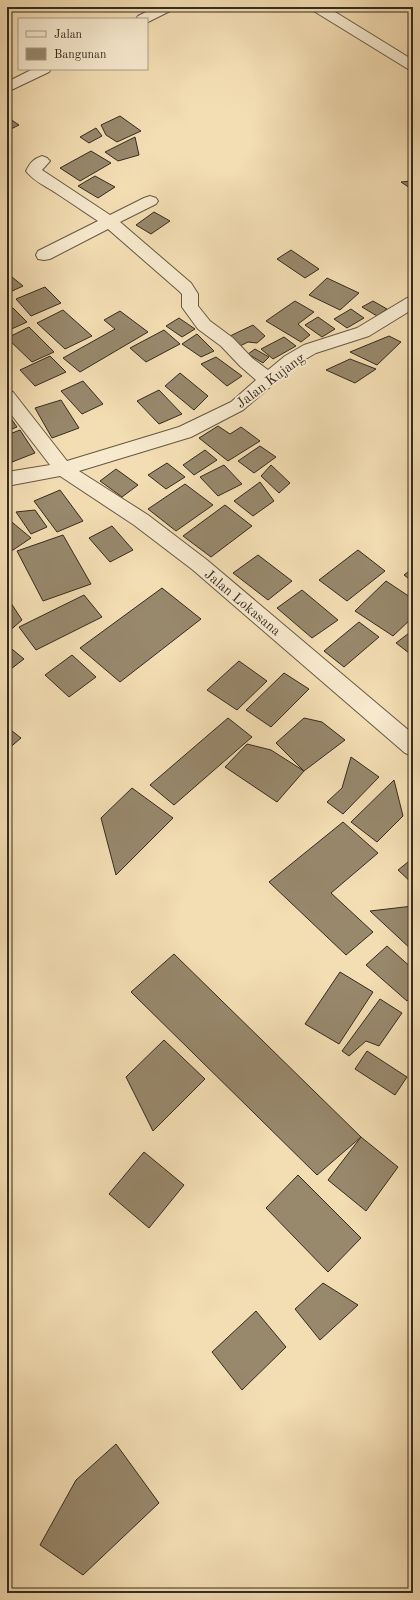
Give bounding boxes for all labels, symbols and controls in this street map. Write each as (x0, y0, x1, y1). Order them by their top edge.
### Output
legend (18, 18, 148, 70)
text: Jalan (54, 29, 83, 41)
text: Bangunan (54, 49, 107, 61)
street label: Jalan Kujang (234, 351, 308, 411)
street label: Jalan Lokasana (202, 567, 283, 639)

